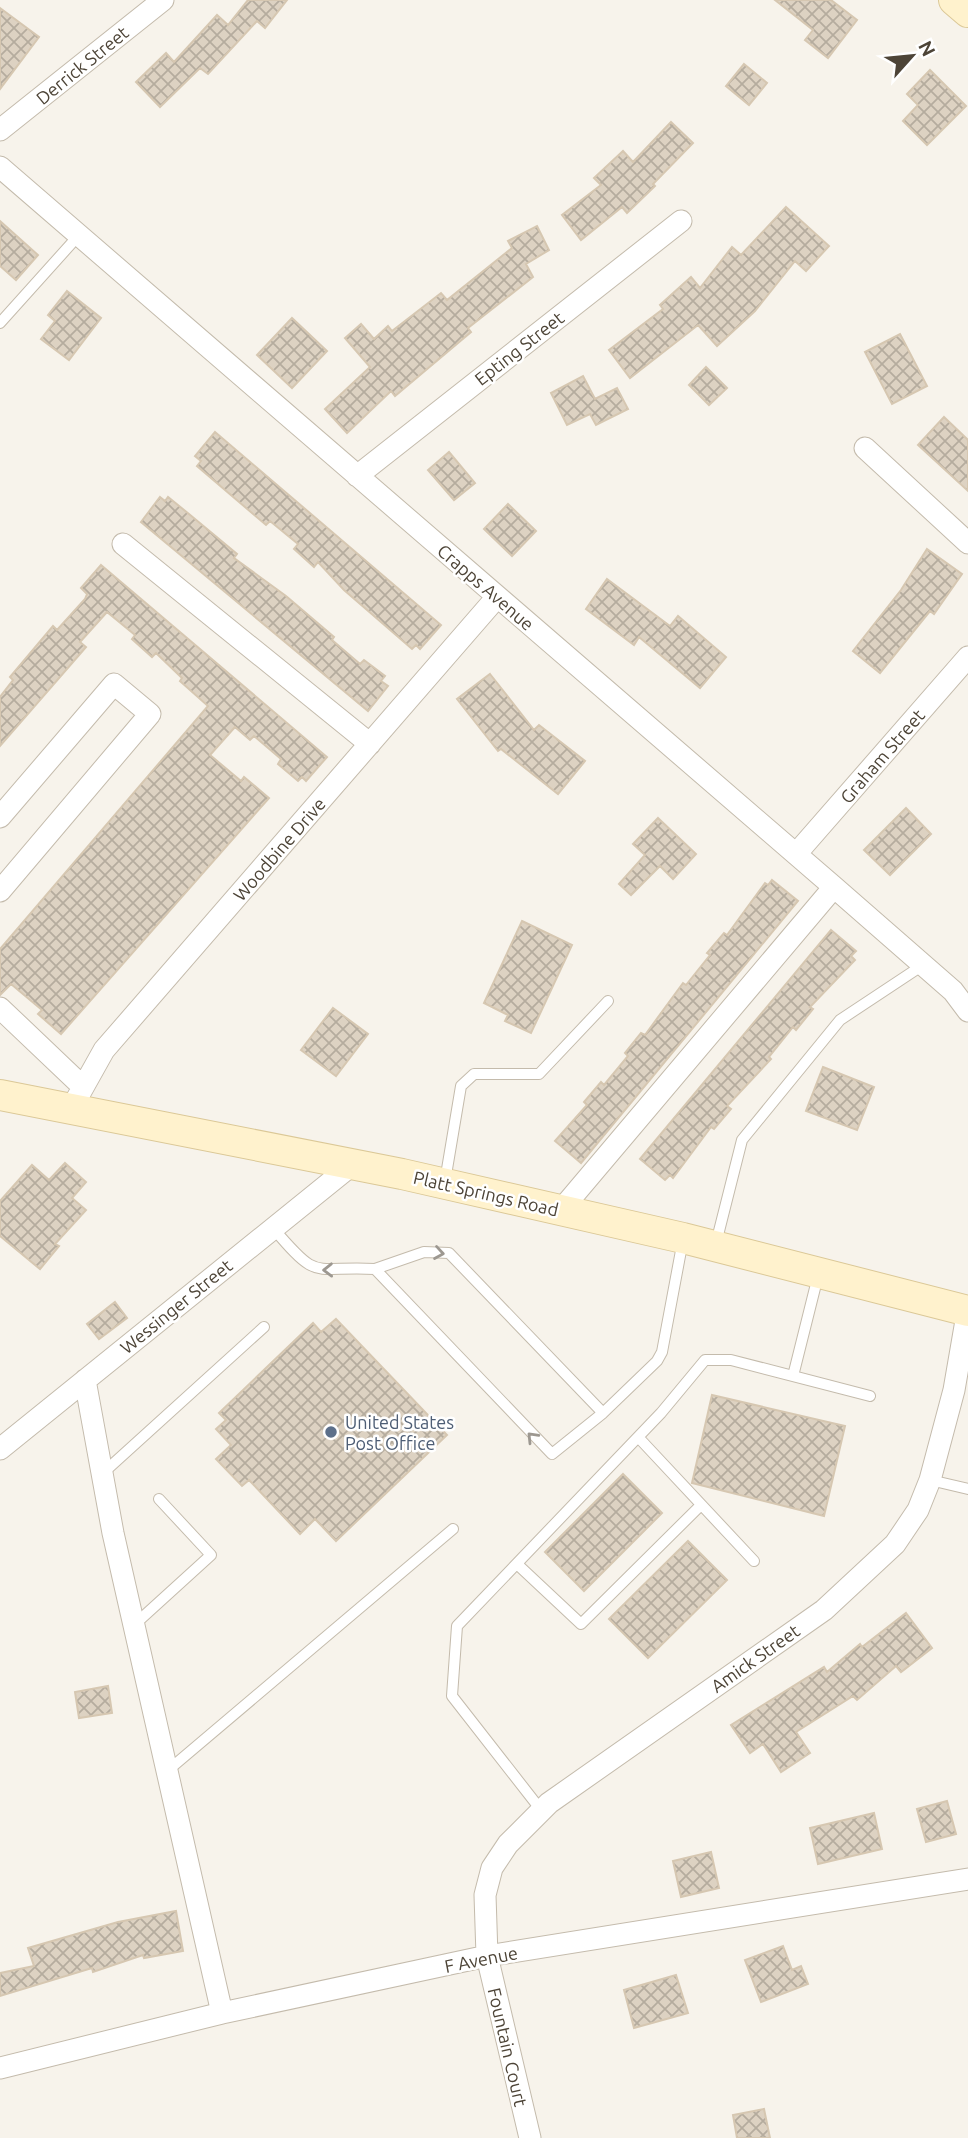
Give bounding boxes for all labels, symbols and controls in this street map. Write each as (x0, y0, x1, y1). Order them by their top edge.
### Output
north arrow (877, 21, 947, 91)
street label: Derrick Street (32, 22, 132, 108)
text: N (914, 37, 940, 60)
street label: Epting Street (471, 307, 567, 389)
street label: Crapps Avenue (434, 540, 538, 634)
street label: Graham Street (836, 705, 928, 807)
street label: Woodbine Drive (229, 793, 329, 905)
street label: Platt Springs Road (412, 1167, 560, 1219)
one-way arrow (434, 1245, 445, 1260)
street label: Wessinger Street (116, 1255, 236, 1357)
one-way arrow (322, 1262, 333, 1277)
place label: United States Post Office (345, 1412, 454, 1453)
marker: United States Post Office (323, 1424, 339, 1440)
one-way arrow (528, 1432, 541, 1445)
street label: Amick Street (707, 1620, 803, 1696)
street label: F Avenue (443, 1942, 519, 1976)
street label: Fountain Court (485, 1986, 531, 2108)

